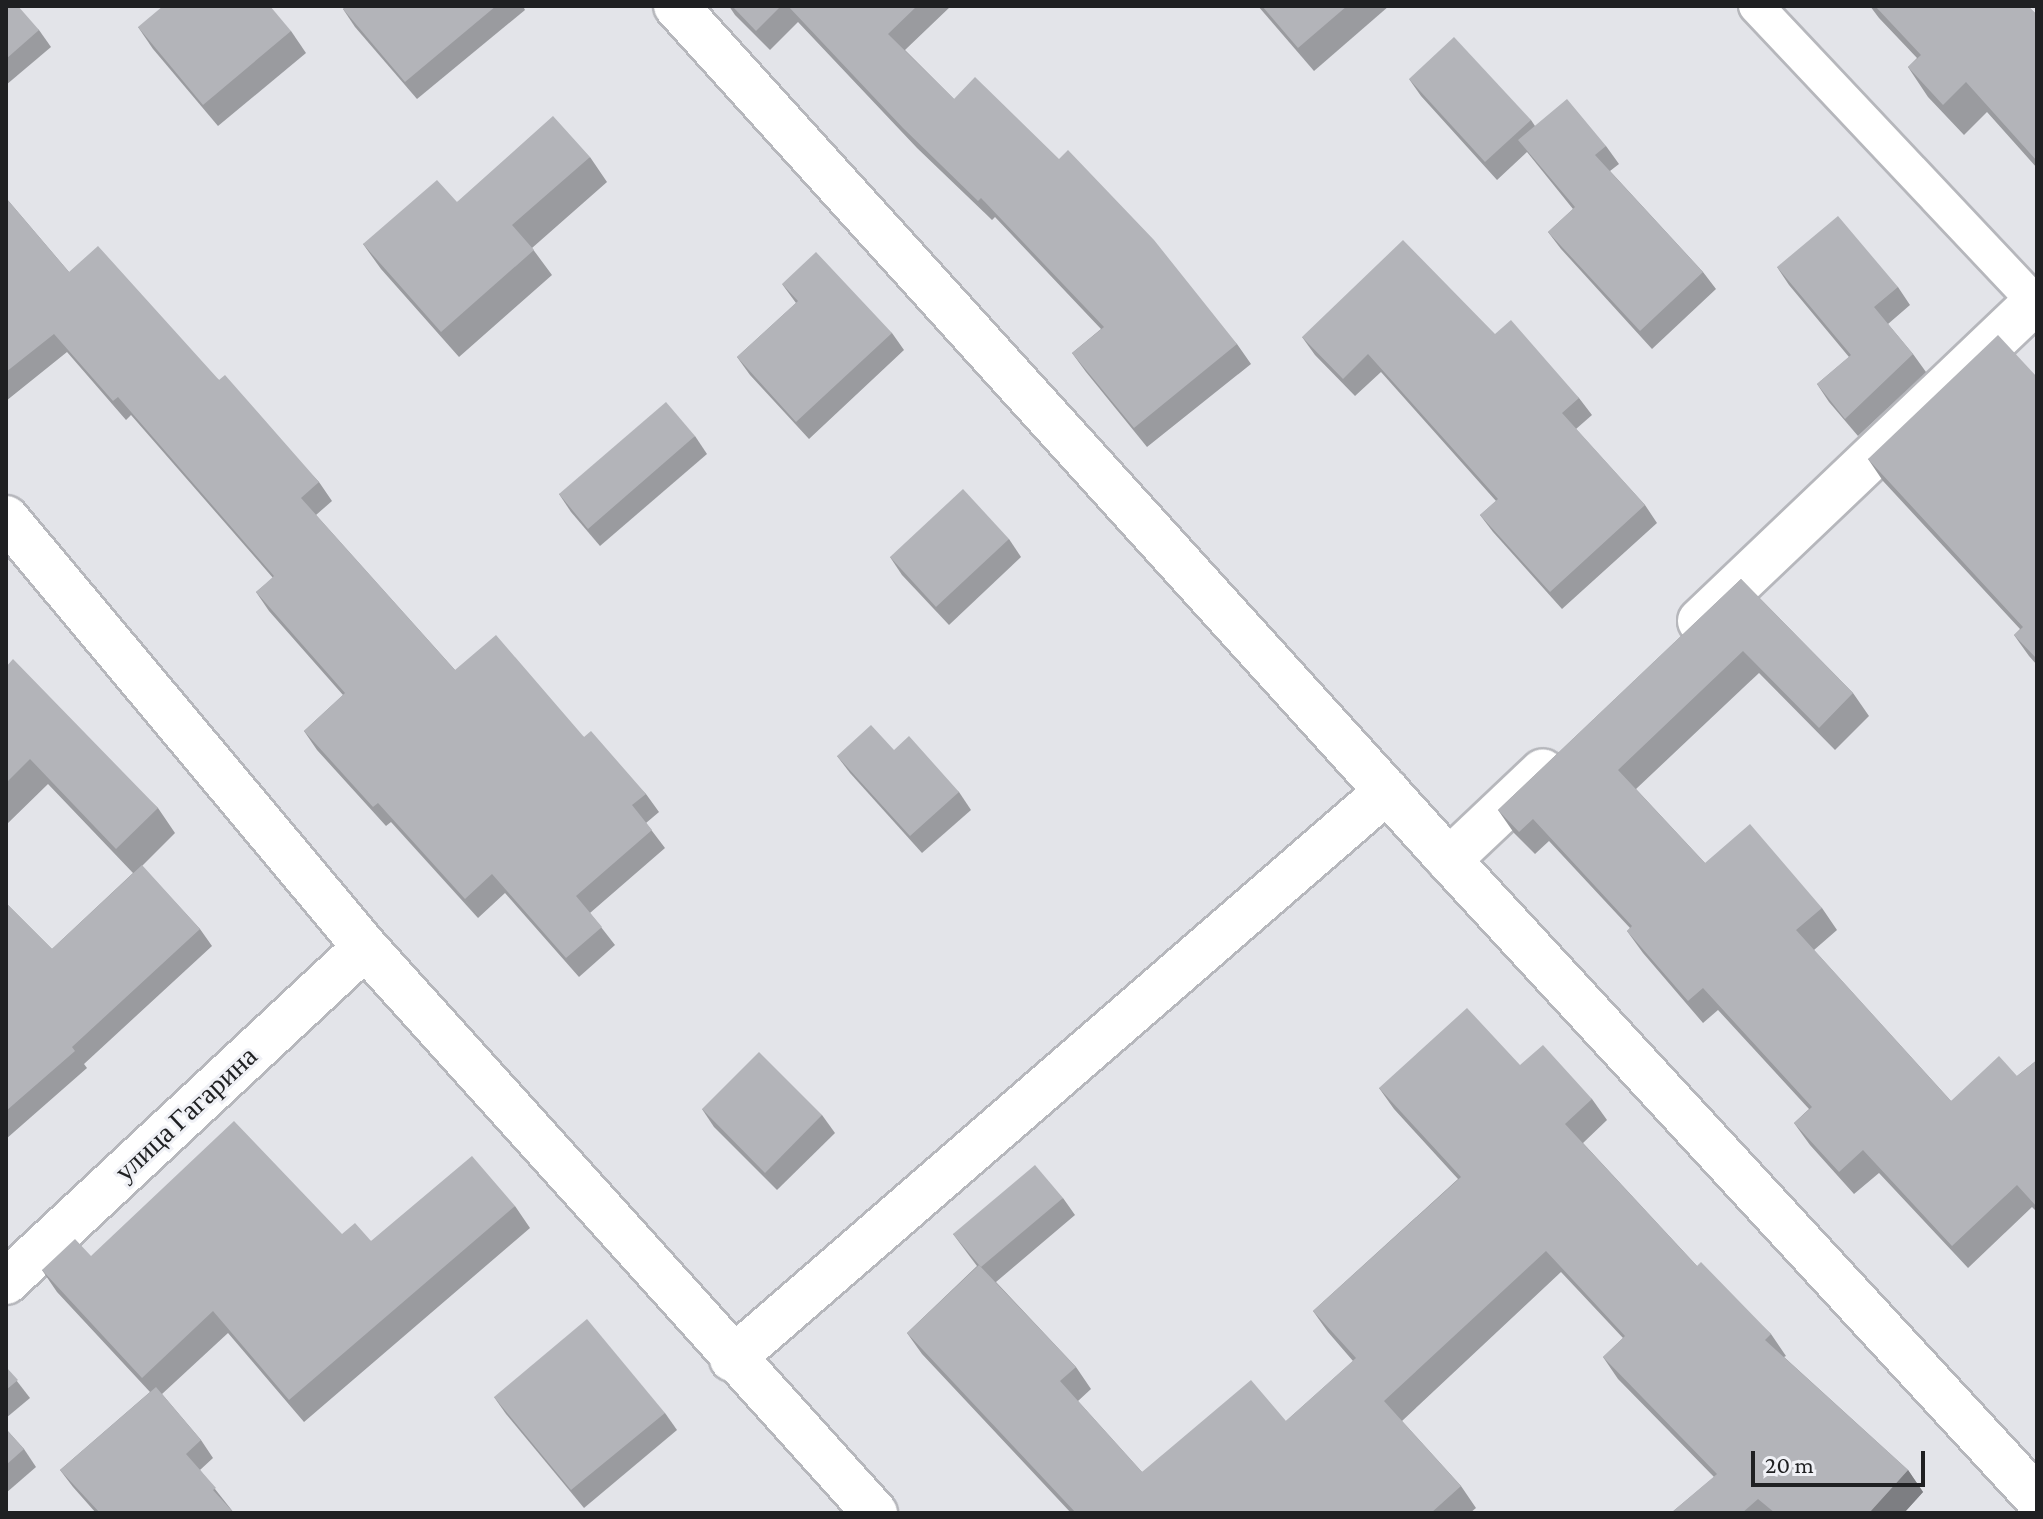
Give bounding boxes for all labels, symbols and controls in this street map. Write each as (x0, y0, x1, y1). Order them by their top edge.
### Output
street label: улица Гагарина (108, 1039, 264, 1189)
scale bar (1755, 1435, 1929, 1485)
text: 20 m (1765, 1451, 1814, 1478)

